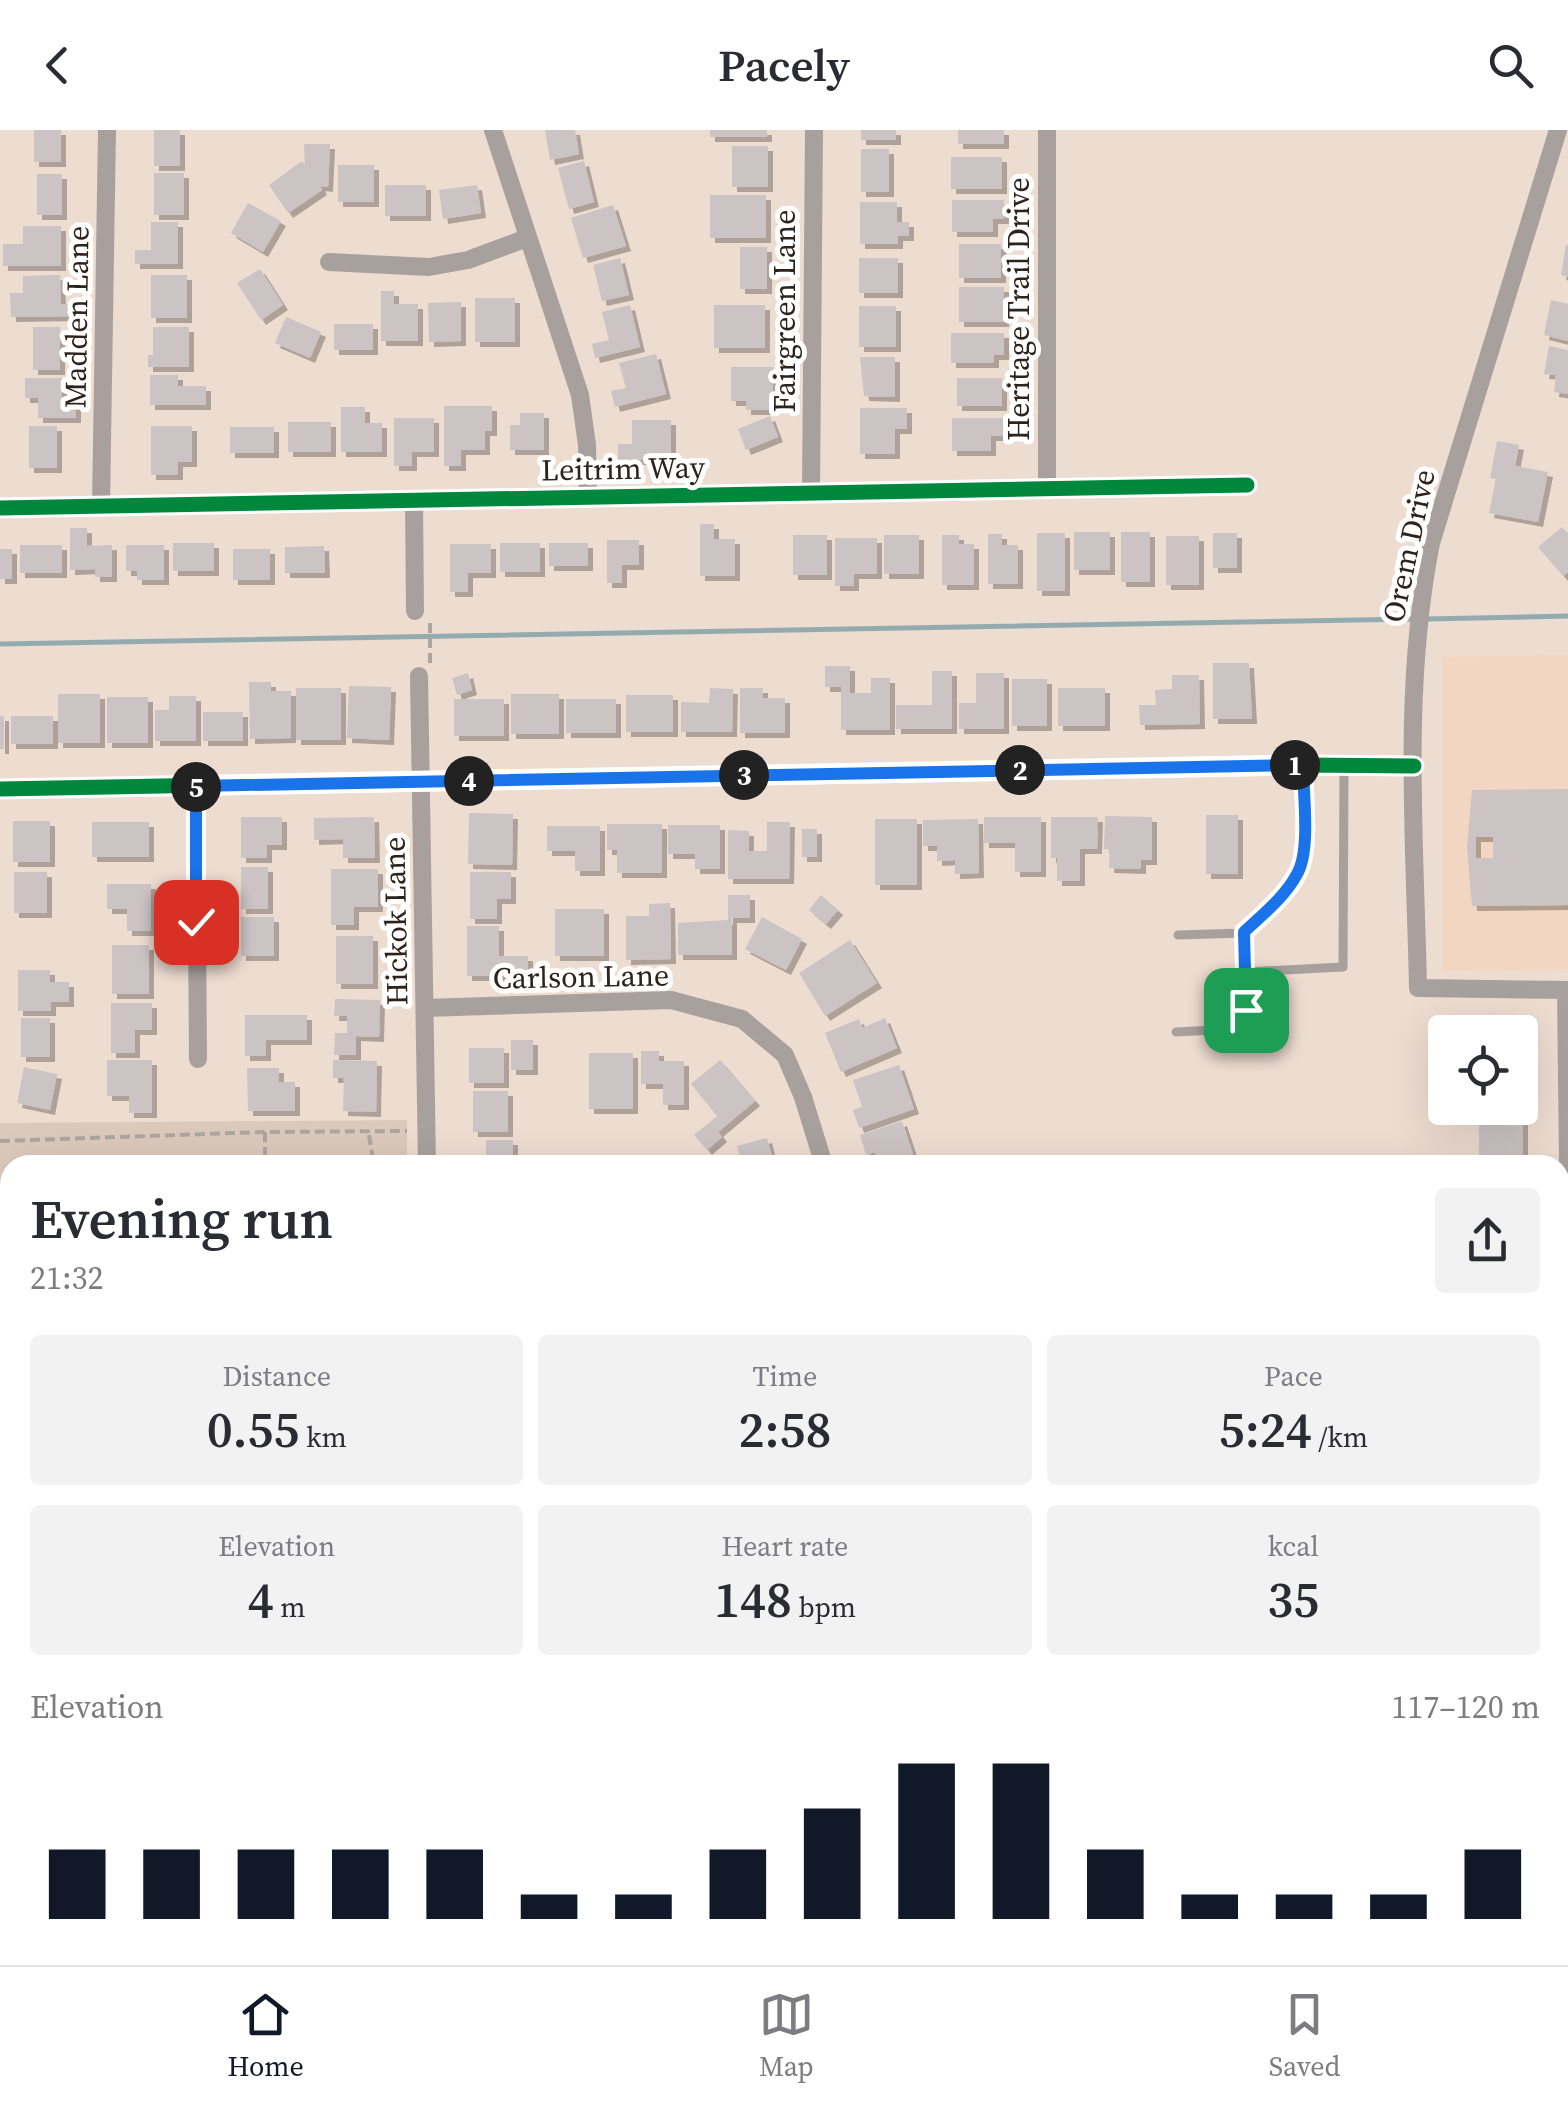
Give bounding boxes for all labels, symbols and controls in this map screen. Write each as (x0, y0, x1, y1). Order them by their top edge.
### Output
text: Pacely (718, 34, 850, 96)
icon: back (30, 38, 85, 93)
icon: search (1483, 38, 1538, 93)
street label: Heritage Trail Drive (998, 177, 1039, 441)
street label: Fairgreen Lane (764, 210, 805, 412)
street label: Madden Lane (54, 225, 99, 409)
street label: Leitrim Way (541, 447, 706, 490)
street label: Orem Drive (1372, 466, 1445, 626)
pin: 1 (1270, 740, 1320, 790)
pin: 2 (995, 745, 1045, 795)
text: 1 (1287, 746, 1303, 784)
pin: 3 (719, 750, 769, 800)
text: 2 (1012, 751, 1028, 789)
pin: 4 (444, 756, 494, 806)
text: 3 (736, 756, 752, 794)
pin: 5 (171, 762, 221, 812)
text: 4 (461, 762, 477, 800)
text: 5 (188, 768, 204, 806)
street label: Hickok Lane (374, 836, 417, 1006)
pin (154, 880, 239, 965)
icon: check (169, 895, 224, 950)
street label: Carlson Lane (492, 954, 670, 999)
pin (1204, 968, 1289, 1053)
icon: arrive (1219, 983, 1274, 1038)
map controls (1428, 1015, 1538, 1125)
button: locate (1428, 1015, 1538, 1125)
text: Evening run (30, 1181, 333, 1256)
button: share (1435, 1188, 1540, 1293)
text: 21:32 (30, 1256, 104, 1300)
text: Distance (222, 1357, 331, 1395)
text: Time (753, 1357, 817, 1395)
text: Pace (1264, 1357, 1323, 1395)
text: 0.55 (207, 1395, 300, 1464)
text: 2:58 (738, 1395, 831, 1464)
text: 5:24 (1219, 1395, 1312, 1464)
text: km (300, 1418, 347, 1456)
text: /km (1312, 1418, 1368, 1456)
text: Elevation (218, 1527, 335, 1565)
text: Heart rate (722, 1527, 848, 1565)
text: kcal (1268, 1527, 1319, 1565)
text: 4 (248, 1565, 274, 1634)
text: 148 (714, 1565, 792, 1634)
text: 35 (1267, 1565, 1319, 1634)
text: m (274, 1588, 306, 1626)
text: bpm (792, 1588, 856, 1626)
text: Elevation (30, 1685, 164, 1729)
text: 117–120 m (1391, 1685, 1540, 1729)
tab: Home (227, 1987, 304, 2085)
tab: Map (759, 1987, 814, 2085)
tab: Saved (1269, 1987, 1341, 2085)

